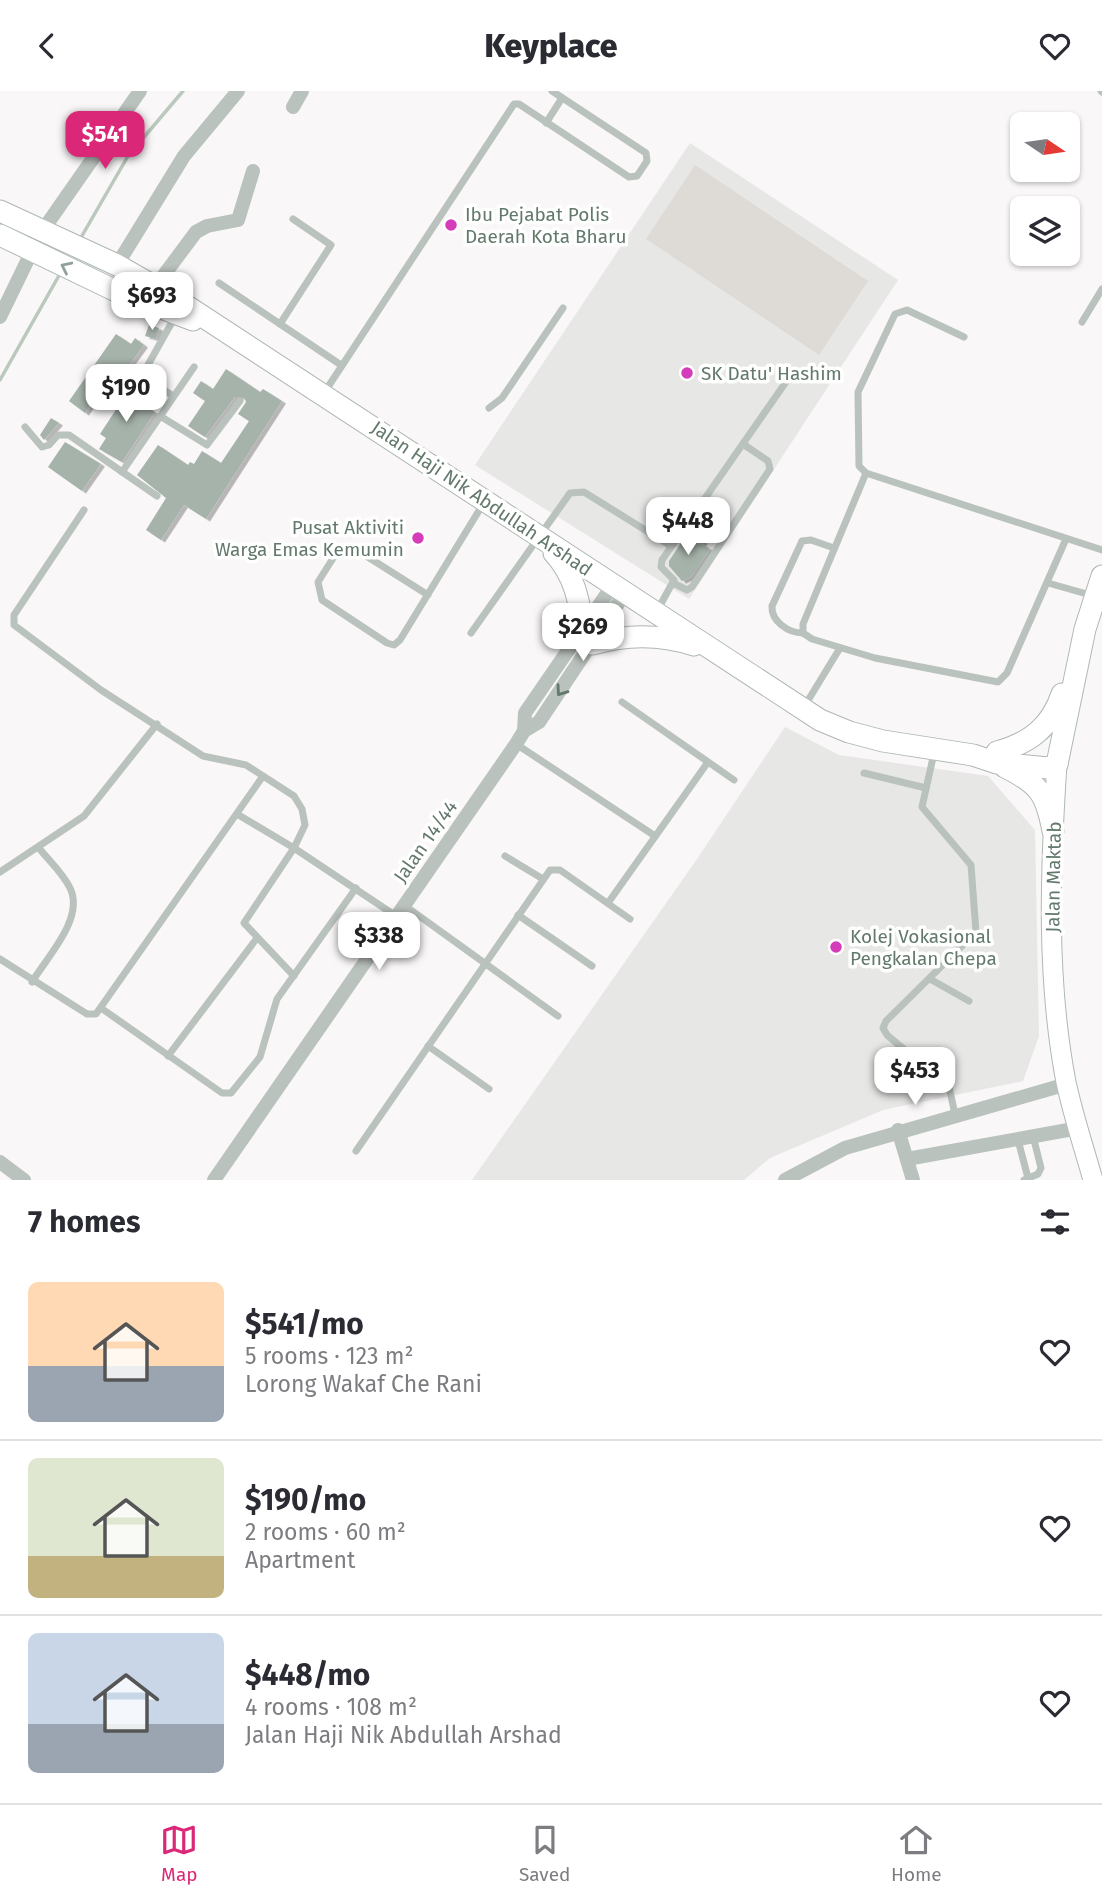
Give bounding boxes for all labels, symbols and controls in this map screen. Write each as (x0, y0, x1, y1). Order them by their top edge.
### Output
icon: back (28, 27, 66, 65)
text: Keyplace (485, 27, 617, 65)
icon: heart (1036, 27, 1074, 65)
pin: $541 (64, 111, 146, 171)
north arrow (1010, 112, 1080, 182)
map controls (1010, 112, 1080, 266)
text: $541 (82, 120, 128, 148)
button: layers (1010, 196, 1080, 266)
place label: Ibu Pejabat Polis Daerah Kota Bharu (465, 203, 626, 248)
marker: Ibu Pejabat Polis Daerah Kota Bharu (443, 217, 459, 233)
one-way arrow (61, 261, 73, 275)
pin: $693 (111, 273, 193, 332)
text: $693 (127, 281, 177, 309)
place label: SK Datu' Hashim (701, 362, 842, 385)
pin: $190 (85, 365, 167, 424)
marker: SK Datu' Hashim (679, 365, 695, 381)
text: $190 (102, 373, 150, 401)
street label: Jalan Haji Nik Abdullah Arshad (367, 416, 597, 581)
pin: $448 (647, 497, 729, 557)
text: $448 (662, 506, 714, 534)
place label: Pusat Aktiviti Warga Emas Kemumin (215, 516, 404, 561)
marker: Pusat Aktiviti Warga Emas Kemumin (410, 530, 426, 546)
pin: $269 (542, 603, 624, 663)
text: $269 (558, 612, 608, 640)
one-way arrow (557, 683, 569, 696)
street label: Jalan 14/44 (389, 796, 462, 887)
street label: Jalan Maktab (1041, 821, 1066, 933)
pin: $338 (338, 913, 420, 972)
text: $338 (354, 921, 404, 949)
place label: Kolej Vokasional Pengkalan Chepa (850, 925, 997, 970)
marker: Kolej Vokasional Pengkalan Chepa (828, 939, 844, 955)
pin: $453 (874, 1047, 956, 1107)
text: $453 (890, 1056, 940, 1084)
icon: filters (1036, 1203, 1074, 1241)
text: 7 homes (28, 1204, 140, 1240)
text: $541/mo (245, 1306, 364, 1342)
icon: home (84, 1310, 168, 1394)
icon: heart (1036, 1333, 1074, 1371)
text: 5 rooms · 123 m² (245, 1342, 413, 1370)
text: Lorong Wakaf Che Rani (245, 1370, 482, 1398)
text: $190/mo (245, 1482, 366, 1518)
icon: home (84, 1486, 168, 1570)
icon: heart (1036, 1509, 1074, 1547)
text: 2 rooms · 60 m² (245, 1518, 406, 1546)
text: Apartment (245, 1546, 355, 1574)
text: $448/mo (245, 1657, 370, 1693)
icon: home (84, 1661, 168, 1745)
icon: heart (1036, 1684, 1074, 1722)
text: 4 rooms · 108 m² (245, 1693, 417, 1721)
text: Jalan Haji Nik Abdullah Arshad (245, 1721, 562, 1749)
tab: Map (160, 1821, 198, 1886)
tab: Saved (519, 1821, 570, 1886)
tab: Home (891, 1821, 942, 1886)

